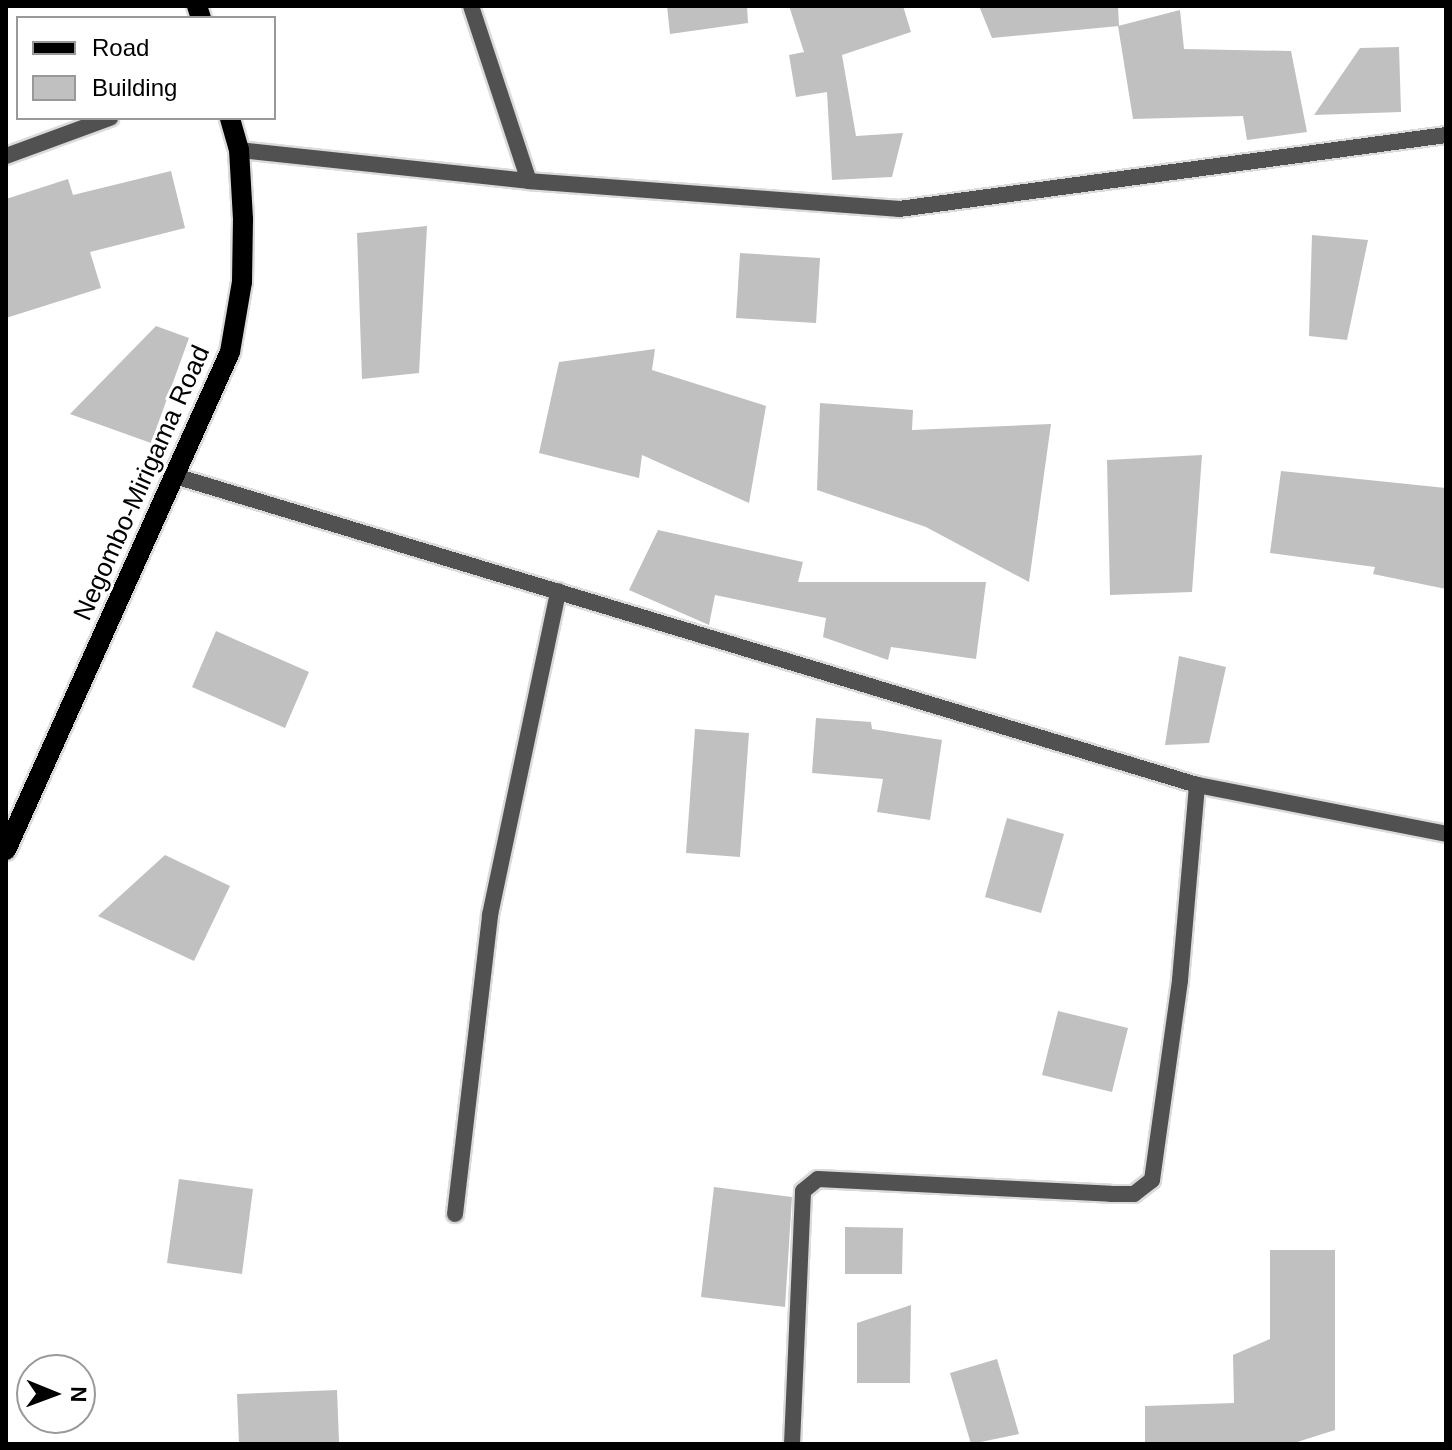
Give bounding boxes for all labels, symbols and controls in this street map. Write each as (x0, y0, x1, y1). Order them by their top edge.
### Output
legend (16, 16, 276, 120)
text: Road (92, 34, 149, 61)
text: Building (92, 74, 177, 101)
street label: Negombo-Mirigama Road (67, 341, 217, 625)
north arrow (16, 1354, 96, 1434)
text: N (66, 1386, 91, 1403)

